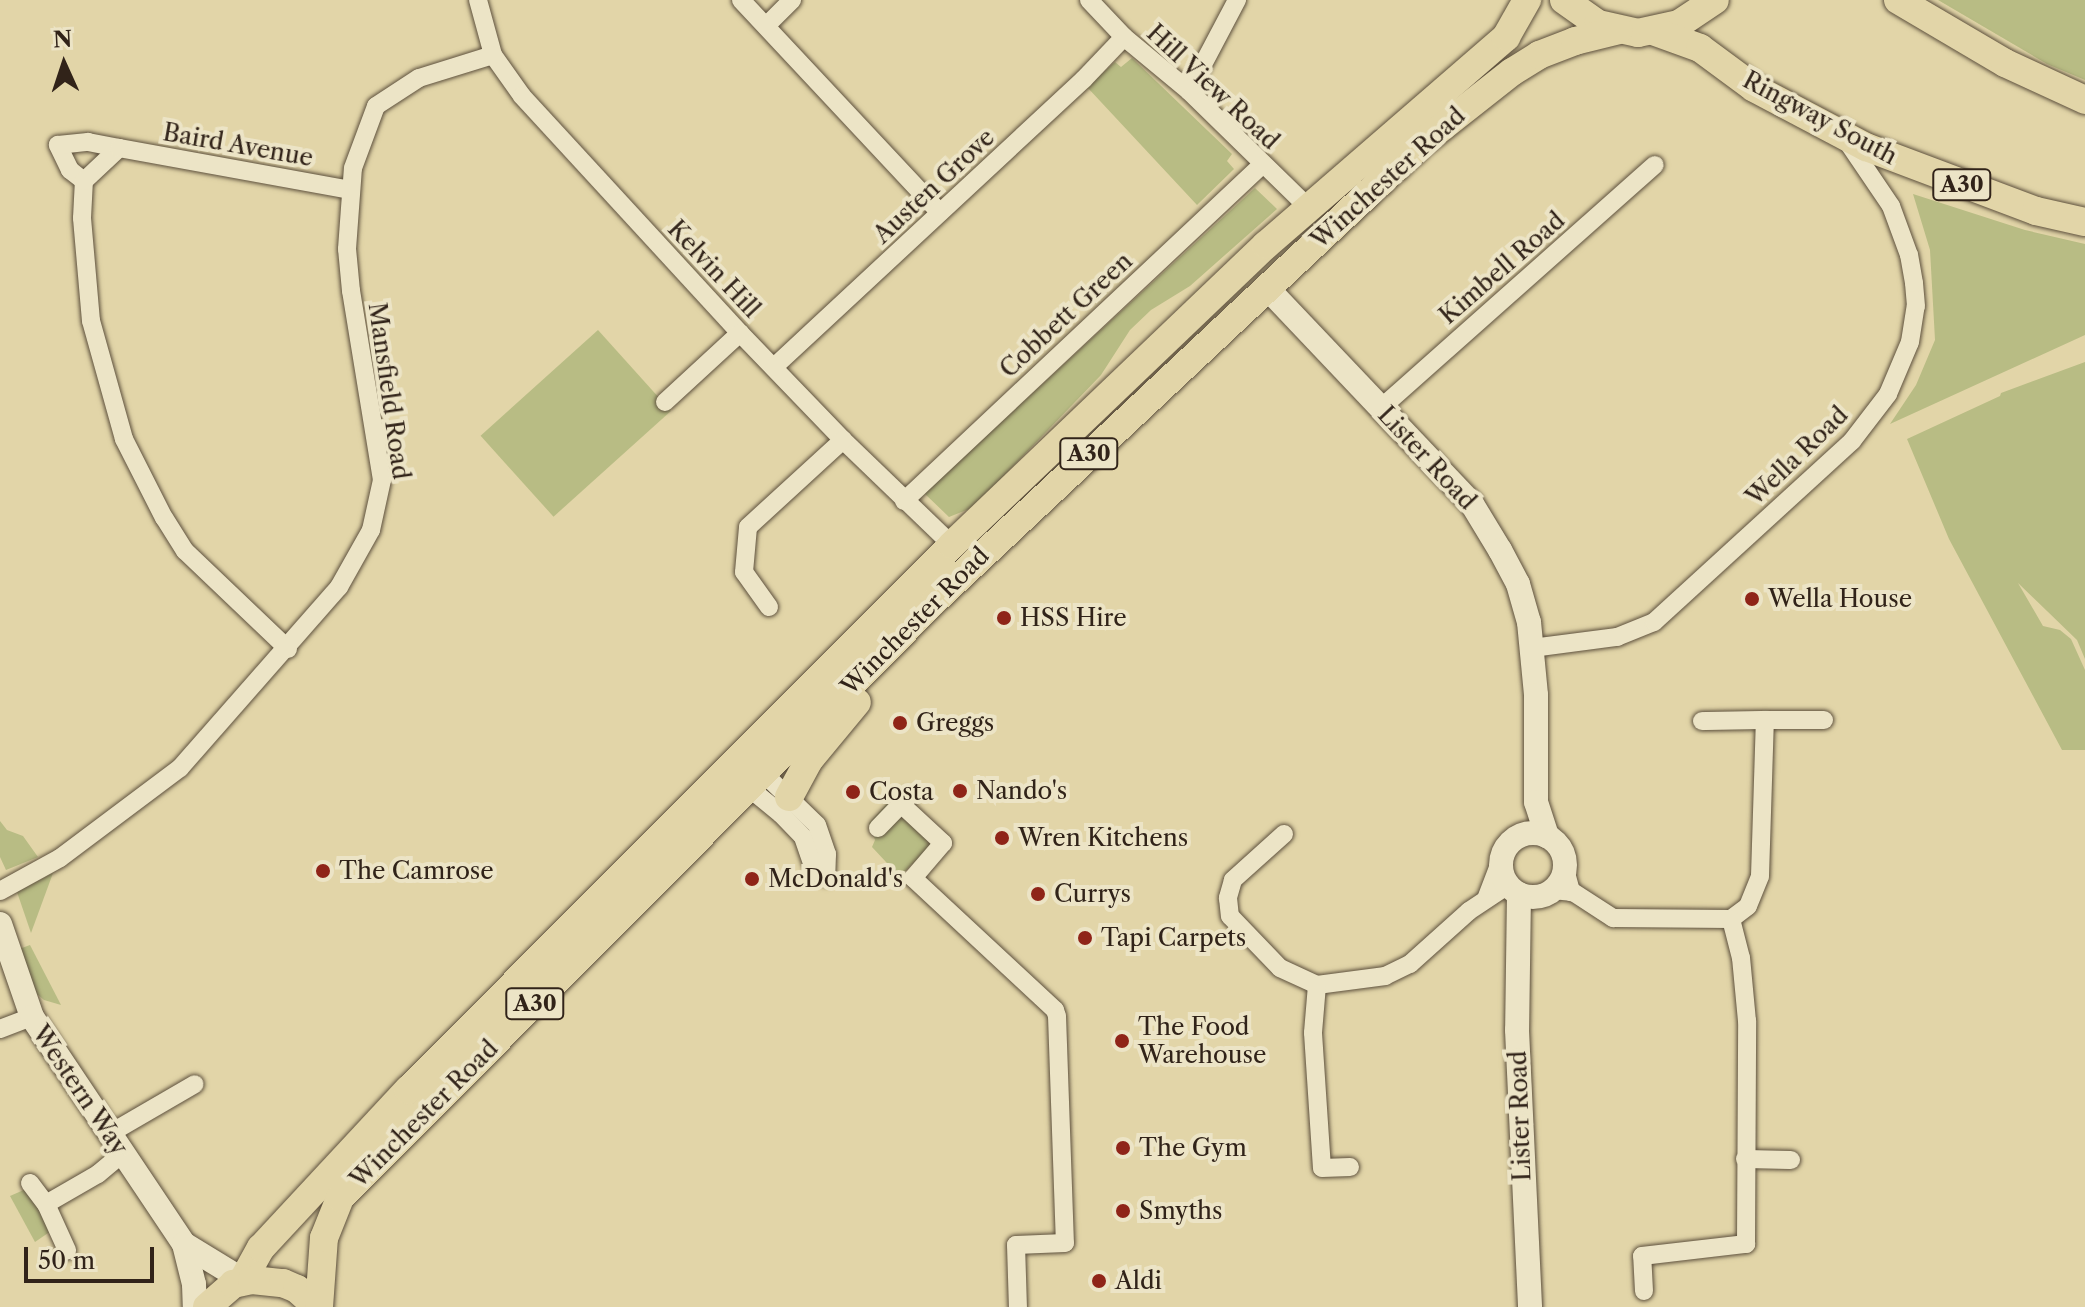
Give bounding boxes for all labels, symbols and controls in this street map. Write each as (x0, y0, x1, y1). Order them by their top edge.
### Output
street label: Hill View Road (1140, 18, 1286, 156)
north arrow (24, 24, 104, 104)
text: N (52, 26, 73, 54)
street label: Ringway South (1738, 65, 1902, 171)
street label: Winchester Road (1305, 101, 1471, 255)
street label: Baird Avenue (160, 118, 316, 172)
street label: Austen Grove (868, 123, 1000, 249)
road number: A30 (1932, 167, 1992, 203)
street label: Kimbell Road (1434, 206, 1570, 330)
street label: Kelvin Hill (662, 214, 766, 324)
street label: Cobbett Green (994, 246, 1138, 384)
street label: Mansfield Road (362, 301, 416, 481)
street label: Lister Road (1372, 400, 1482, 516)
street label: Wella Road (1740, 400, 1854, 512)
road number: A30 (1059, 436, 1119, 472)
street label: Winchester Road (835, 541, 995, 701)
place label: Wella House (1768, 585, 1912, 613)
marker: Wella House (1743, 590, 1761, 608)
place label: HSS Hire (1020, 604, 1127, 632)
marker: HSS Hire (995, 609, 1013, 627)
place label: Greggs (916, 709, 994, 737)
marker: Greggs (891, 714, 909, 732)
place label: Nando's (976, 777, 1067, 805)
place label: Costa (869, 778, 934, 806)
marker: Nando's (951, 782, 969, 800)
marker: Costa (844, 783, 862, 801)
place label: Wren Kitchens (1018, 824, 1188, 852)
marker: Wren Kitchens (993, 829, 1011, 847)
place label: The Camrose (339, 857, 494, 885)
marker: The Camrose (314, 862, 332, 880)
place label: McDonald's (768, 865, 903, 893)
marker: McDonald's (743, 870, 761, 888)
place label: Currys (1054, 880, 1131, 908)
marker: Currys (1029, 885, 1047, 903)
place label: Tapi Carpets (1101, 924, 1246, 952)
marker: Tapi Carpets (1076, 929, 1094, 947)
road number: A30 (505, 986, 565, 1022)
place label: The Food Warehouse (1138, 1013, 1266, 1069)
street label: Western Way (26, 1019, 134, 1161)
marker: The Food Warehouse (1113, 1032, 1131, 1050)
street label: Winchester Road (344, 1034, 504, 1194)
street label: Lister Road (1503, 1050, 1537, 1182)
place label: The Gym (1139, 1134, 1247, 1162)
marker: The Gym (1114, 1139, 1132, 1157)
place label: Smyths (1139, 1197, 1222, 1225)
marker: Smyths (1114, 1202, 1132, 1220)
scale bar (28, 1231, 158, 1281)
text: 50 m (38, 1246, 95, 1275)
place label: Aldi (1115, 1267, 1162, 1295)
marker: Aldi (1090, 1272, 1108, 1290)

